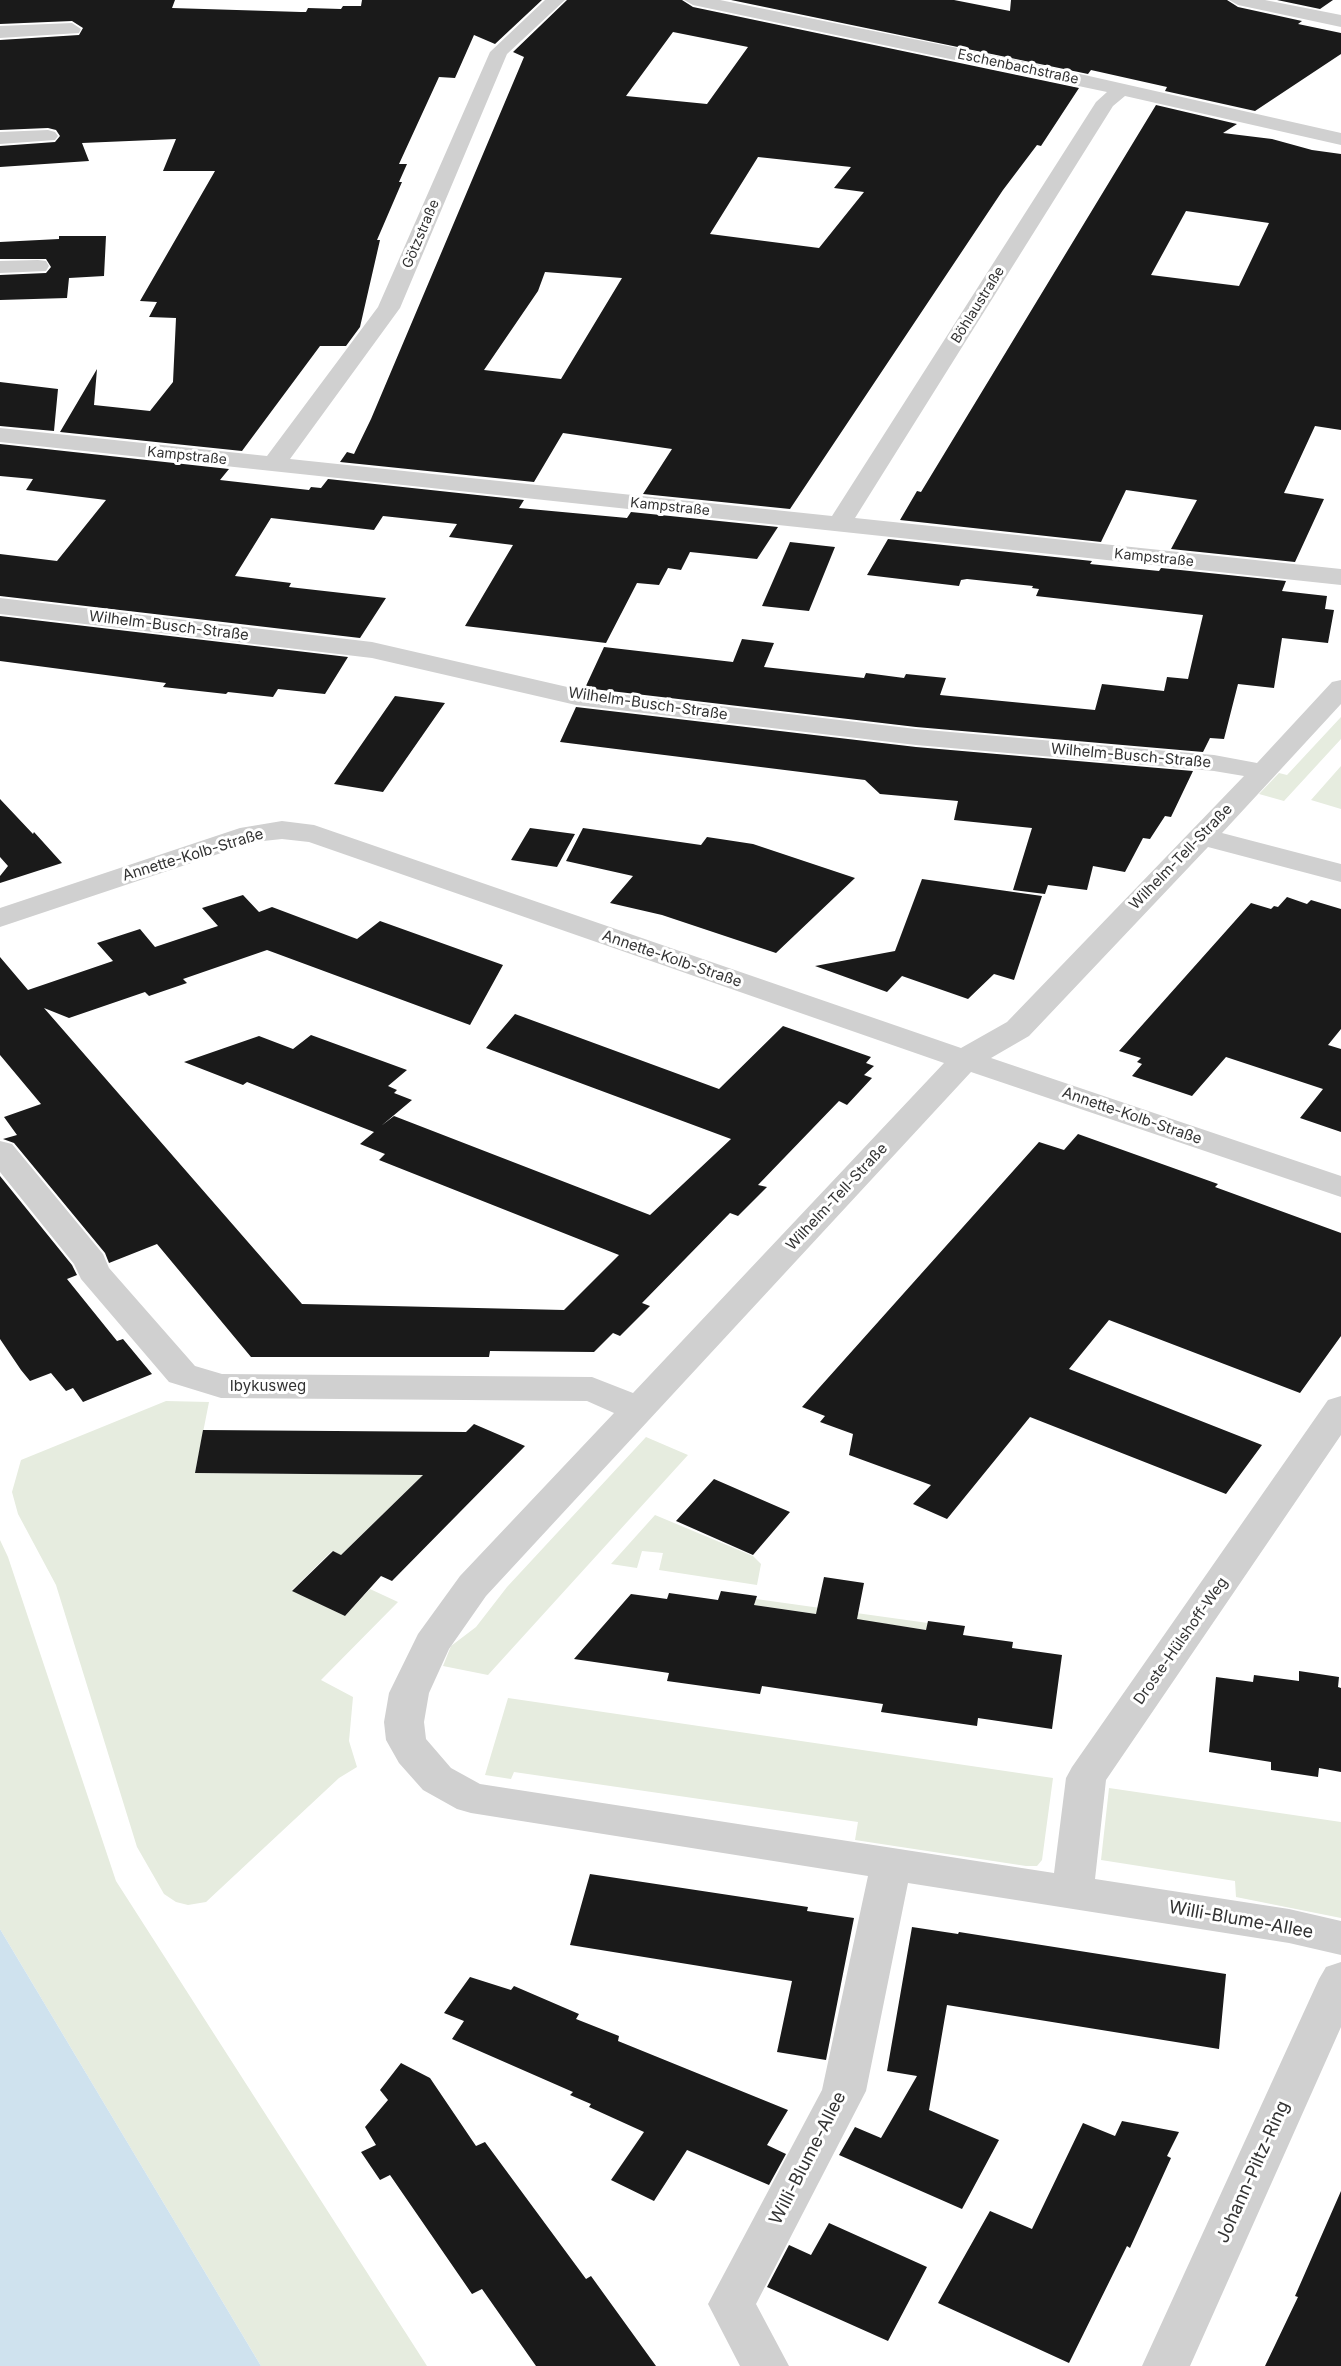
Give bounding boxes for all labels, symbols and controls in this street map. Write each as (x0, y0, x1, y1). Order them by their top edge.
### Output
street label: Eschenbachstraße (956, 46, 1080, 88)
street label: Götzstraße (399, 197, 443, 271)
street label: Böhlaustraße (948, 264, 1008, 346)
street label: Kampstraße (146, 443, 228, 469)
street label: Kampstraße (629, 494, 711, 520)
street label: Kampstraße (1113, 545, 1195, 571)
street label: Wilhelm-Busch-Straße (88, 607, 250, 645)
street label: Wilhelm-Busch-Straße (567, 684, 729, 724)
street label: Wilhelm-Busch-Straße (1050, 740, 1212, 772)
street label: Wilhelm-Tell-Straße (1126, 800, 1236, 914)
street label: Annette-Kolb-Straße (120, 825, 266, 885)
street label: Annette-Kolb-Straße (600, 927, 744, 991)
street label: Annette-Kolb-Straße (1060, 1084, 1204, 1148)
street label: Wilhelm-Tell-Straße (783, 1140, 891, 1254)
street label: Ibykusweg (230, 1377, 306, 1395)
street label: Droste-Hülshoff-Weg (1130, 1574, 1232, 1708)
street label: Willi-Blume-Allee (1167, 1897, 1315, 1943)
street label: Willi-Blume-Allee (765, 2088, 851, 2228)
street label: Johann-Piltz-Ring (1212, 2097, 1294, 2247)

